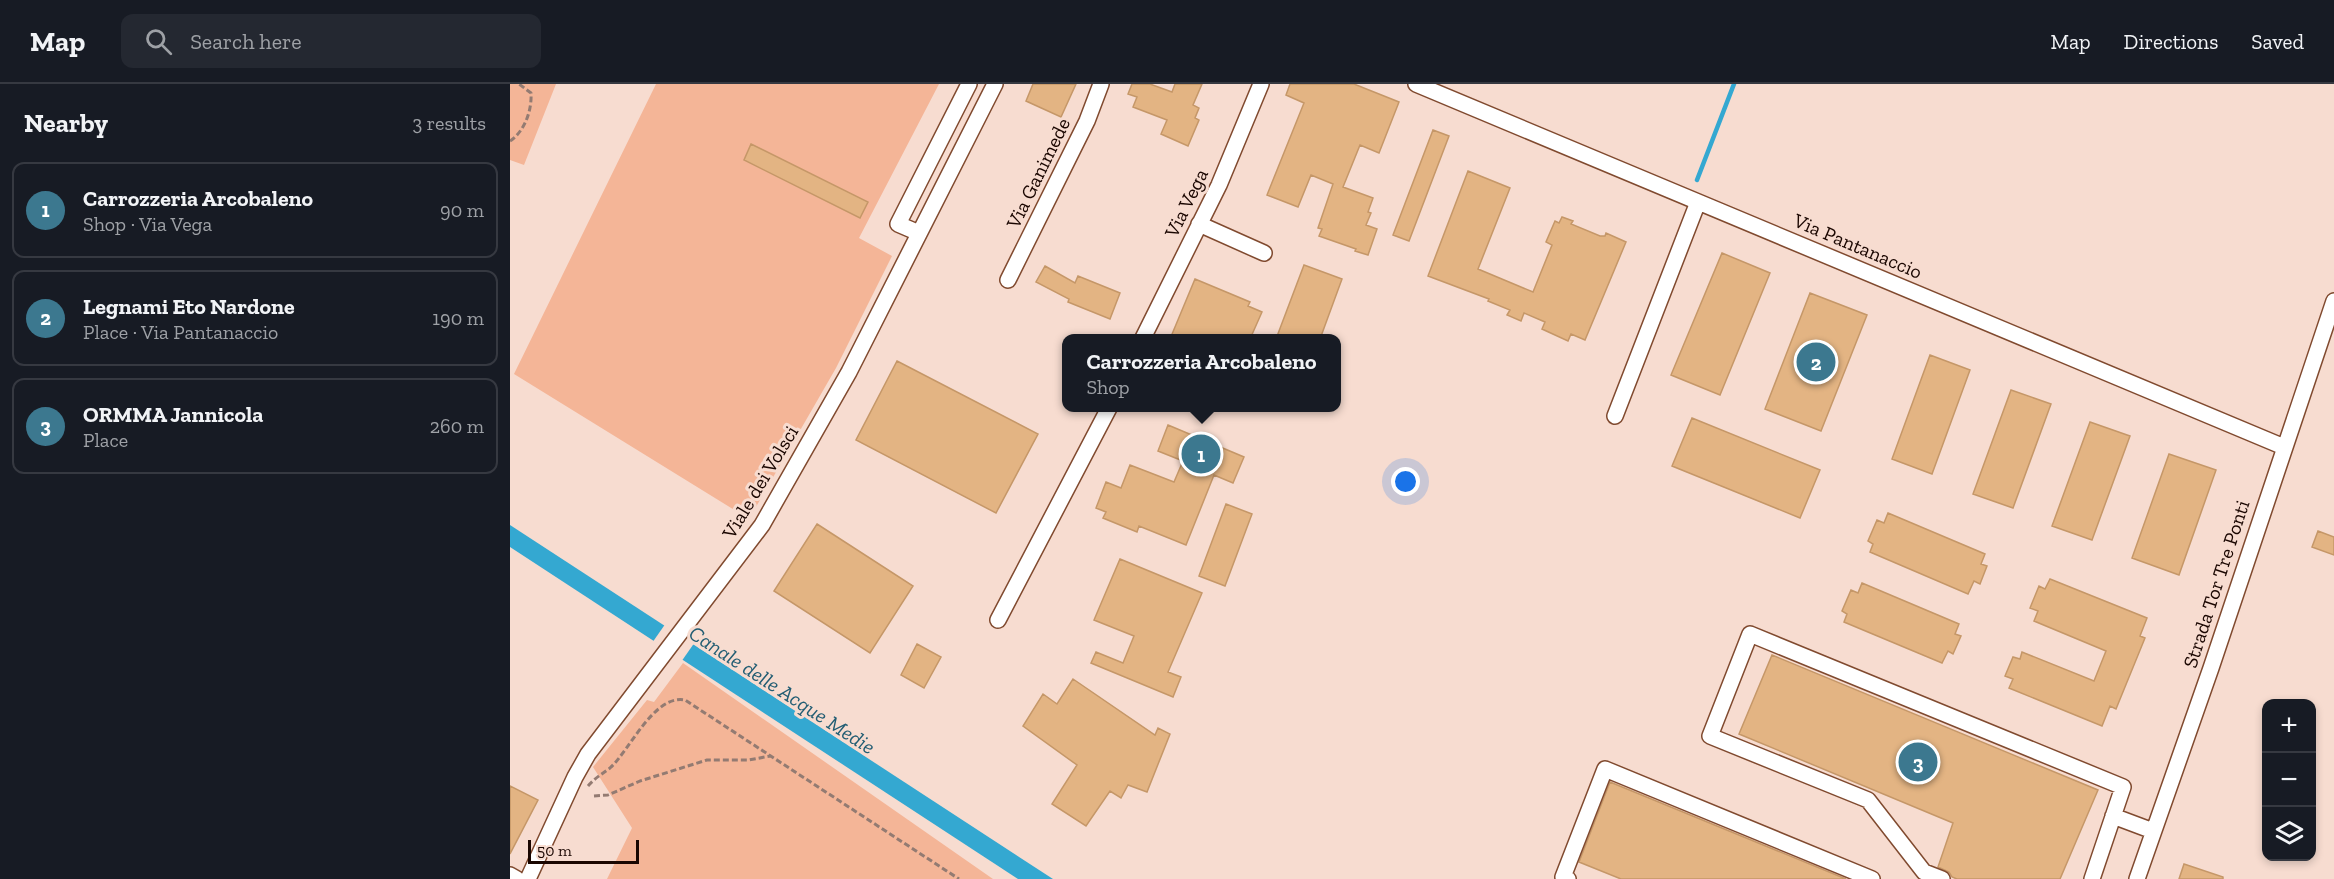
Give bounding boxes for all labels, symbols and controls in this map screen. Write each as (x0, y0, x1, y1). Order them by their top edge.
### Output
search box (121, 14, 541, 68)
text: Map (30, 25, 85, 58)
icon: search (142, 25, 175, 58)
text: Search here (190, 28, 302, 55)
text: Map (2051, 29, 2091, 54)
text: Directions (2124, 29, 2218, 54)
text: Saved (2251, 29, 2304, 54)
text: Nearby (24, 107, 108, 139)
text: 3 results (412, 111, 486, 135)
street label: Via Ganimede (1000, 114, 1075, 233)
street label: Via Vega (1159, 164, 1213, 242)
text: Carrozzeria Arcobaleno (83, 185, 313, 212)
text: 1 (41, 198, 50, 222)
text: 90 m (440, 198, 484, 222)
street label: Via Pantanaccio (1789, 208, 1926, 284)
text: Shop · Via Vega (83, 212, 212, 236)
text: Legnami Eto Nardone (83, 293, 295, 320)
text: 2 (40, 306, 51, 330)
text: 190 m (432, 306, 484, 330)
text: Place · Via Pantanaccio (83, 320, 278, 344)
popup (1062, 334, 1341, 412)
pin: 2 (1796, 340, 1836, 384)
text: Carrozzeria Arcobaleno (1086, 348, 1317, 375)
text: Shop (1086, 375, 1130, 399)
text: ORMMA Jannicola (83, 401, 263, 428)
text: 3 (40, 414, 51, 438)
text: 260 m (430, 414, 484, 438)
street label: Viale dei Volsci (716, 421, 803, 544)
text: Place (83, 428, 128, 452)
pin: 1 (1182, 432, 1220, 476)
your location (1391, 467, 1420, 496)
street label: Strada Tor Tre Ponti (2178, 497, 2255, 671)
water label: Canale delle Acque Medie (685, 620, 880, 759)
map controls (2262, 699, 2316, 861)
button: + (2262, 699, 2316, 753)
pin: 3 (1898, 740, 1938, 784)
button: − (2262, 753, 2316, 807)
button: layers (2262, 807, 2316, 861)
scale bar (528, 837, 639, 864)
text: 50 m (537, 841, 572, 860)

